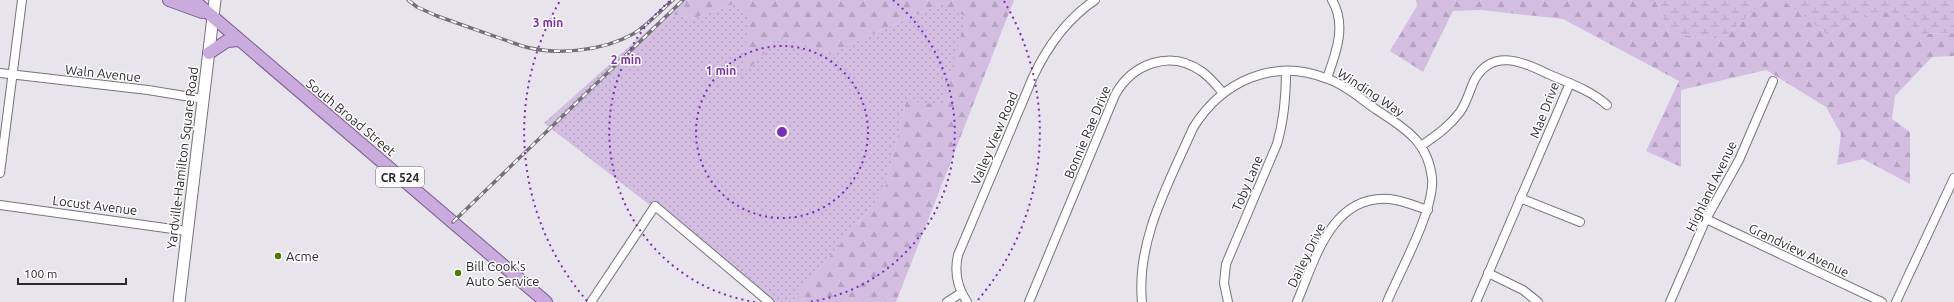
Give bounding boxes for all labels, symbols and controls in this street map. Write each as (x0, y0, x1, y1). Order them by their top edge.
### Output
text: 3 min (533, 16, 563, 29)
text: 2 min (611, 53, 641, 66)
street label: Waln Avenue (64, 62, 142, 84)
text: 1 min (706, 64, 736, 77)
street label: Winding Way (1335, 65, 1407, 119)
street label: Yardville-Hamilton Square Road (164, 66, 200, 250)
street label: South Broad Street (304, 76, 398, 158)
street label: Mae Drive (1527, 80, 1561, 140)
street label: Bonnie Rae Drive (1061, 83, 1113, 181)
street label: Valley View Road (968, 89, 1020, 187)
centre of rings (775, 125, 789, 139)
street label: Highland Avenue (1683, 138, 1739, 234)
street label: Toby Lane (1229, 153, 1265, 213)
road number: CR 524 (376, 167, 424, 187)
street label: Locust Avenue (52, 193, 138, 217)
street label: Dailey Drive (1284, 221, 1328, 289)
street label: Grandview Avenue (1747, 221, 1851, 279)
place label: Acme (286, 249, 319, 263)
marker: Acme (273, 251, 283, 261)
place label: Bill Cook's Auto Service (466, 259, 539, 288)
scale bar (18, 260, 126, 286)
text: 100 m (24, 267, 57, 280)
marker: Bill Cook's Auto Service (453, 268, 463, 278)

